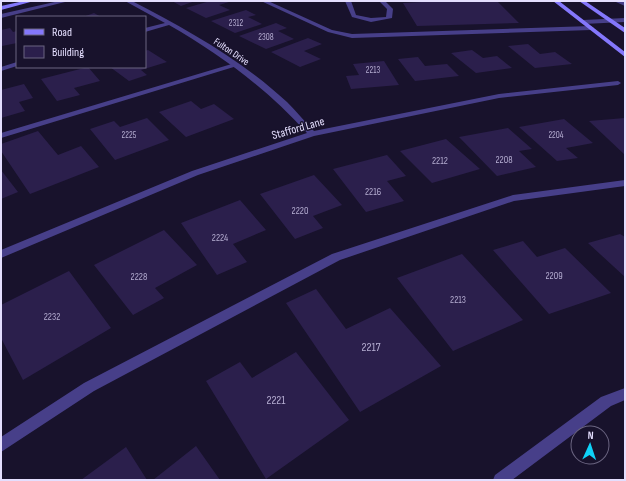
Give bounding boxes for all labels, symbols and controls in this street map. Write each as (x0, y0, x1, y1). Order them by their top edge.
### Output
legend (16, 16, 146, 68)
house number: 2312 (229, 18, 244, 29)
text: Road (52, 25, 72, 40)
house number: 2308 (258, 32, 274, 43)
street label: Fulton Drive (211, 36, 251, 68)
text: Building (52, 45, 84, 60)
house number: 2213 (366, 65, 380, 76)
street label: Stafford Lane (270, 114, 326, 143)
house number: 2225 (122, 130, 137, 141)
house number: 2204 (548, 130, 564, 141)
house number: 2208 (495, 154, 513, 166)
house number: 2212 (432, 155, 448, 167)
house number: 2216 (365, 186, 381, 198)
house number: 2220 (292, 205, 308, 217)
house number: 2224 (212, 232, 228, 244)
house number: 2209 (545, 270, 563, 282)
house number: 2228 (131, 271, 147, 283)
house number: 2213 (450, 294, 466, 306)
house number: 2232 (44, 311, 60, 323)
house number: 2217 (362, 340, 381, 355)
house number: 2221 (266, 393, 286, 408)
north arrow (570, 425, 610, 465)
text: N (587, 429, 594, 442)

